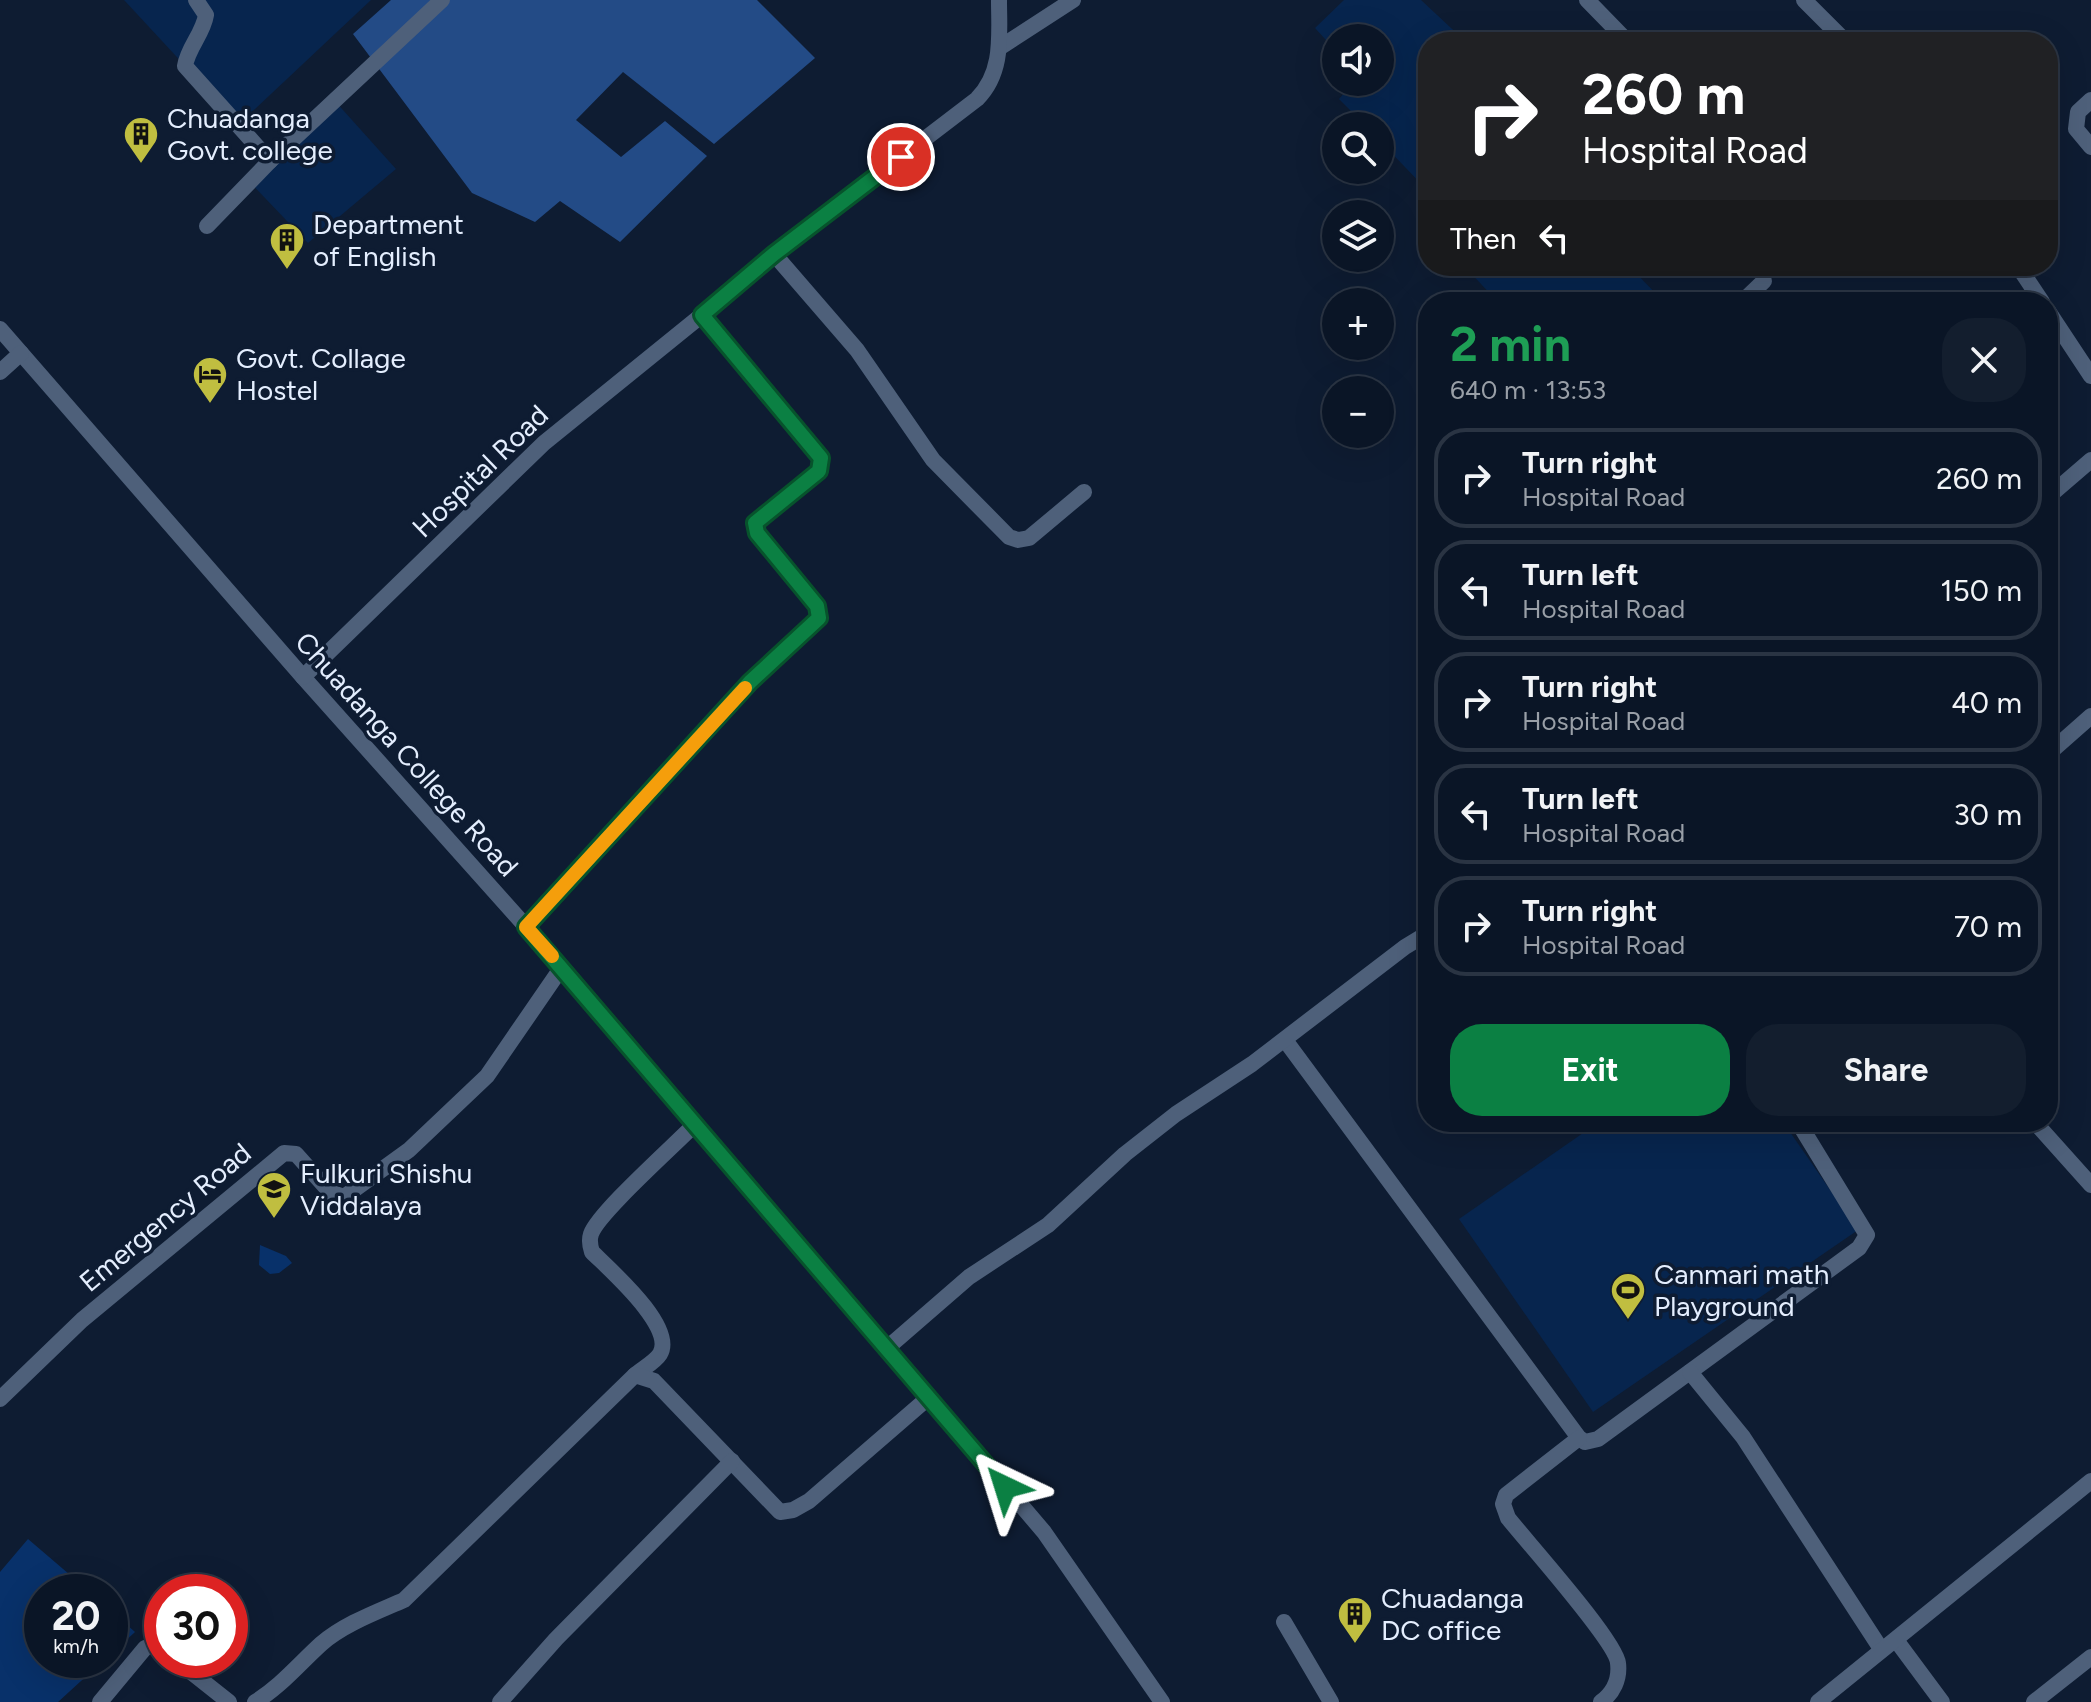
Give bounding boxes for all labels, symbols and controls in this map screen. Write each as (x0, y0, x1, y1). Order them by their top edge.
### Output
map controls (1322, 24, 1394, 448)
button: sound (1322, 24, 1394, 96)
text: 260 m (1582, 61, 1745, 128)
icon: right (1450, 64, 1554, 168)
place label: Chuadanga Govt. college (167, 101, 333, 167)
button: search (1322, 112, 1394, 184)
building icon: Chuadanga Govt. college (122, 115, 160, 165)
pin (867, 123, 935, 191)
text: Hospital Road (1582, 129, 1808, 172)
icon: arrive (879, 135, 923, 179)
button: layers (1322, 200, 1394, 272)
place label: Department of English (313, 207, 464, 273)
icon: left (1532, 216, 1576, 260)
text: Then (1450, 220, 1516, 257)
building icon: Department of English (268, 221, 306, 271)
button: + (1322, 288, 1394, 360)
text: 2 min (1450, 315, 1571, 373)
button: close (1942, 318, 2026, 402)
place label: Govt. Collage Hostel (236, 341, 406, 407)
hotel icon: Govt. Collage Hostel (191, 355, 229, 405)
text: 640 m · 13:53 (1450, 374, 1606, 406)
button: − (1322, 376, 1394, 448)
street label: Hospital Road (405, 398, 555, 544)
text: Turn right (1522, 444, 1657, 481)
icon: right (1454, 456, 1498, 500)
text: 260 m (1936, 460, 2022, 497)
text: Hospital Road (1522, 481, 1685, 513)
text: Turn left (1522, 556, 1639, 593)
icon: left (1454, 568, 1498, 612)
text: 150 m (1940, 572, 2022, 609)
text: Hospital Road (1522, 593, 1685, 625)
street label: Chuadanga College Road (288, 625, 526, 883)
text: Turn right (1522, 668, 1657, 705)
icon: right (1454, 680, 1498, 724)
text: 40 m (1951, 684, 2022, 721)
text: Hospital Road (1522, 705, 1685, 737)
text: Turn left (1522, 780, 1639, 817)
icon: left (1454, 792, 1498, 836)
text: 30 m (1954, 796, 2022, 833)
text: Hospital Road (1522, 817, 1685, 849)
text: Turn right (1522, 892, 1657, 929)
icon: right (1454, 904, 1498, 948)
text: 70 m (1954, 908, 2022, 945)
text: Hospital Road (1522, 929, 1685, 961)
button: Exit (1450, 1024, 1730, 1116)
button: Share (1746, 1024, 2026, 1116)
street label: Emergency Road (72, 1135, 258, 1299)
place label: Fulkuri Shishu Viddalaya (300, 1156, 472, 1222)
school or university icon: Fulkuri Shishu Viddalaya (255, 1170, 293, 1220)
place label: Canmari math Playground (1654, 1257, 1829, 1323)
sports icon: Canmari math Playground (1609, 1271, 1647, 1321)
position arrow (963, 1445, 1047, 1529)
speed limit sign: 30 (144, 1574, 248, 1678)
place label: Chuadanga DC office (1381, 1581, 1524, 1647)
text: 20 (51, 1592, 101, 1640)
building icon: Chuadanga DC office (1336, 1595, 1374, 1645)
text: km/h (53, 1634, 99, 1658)

